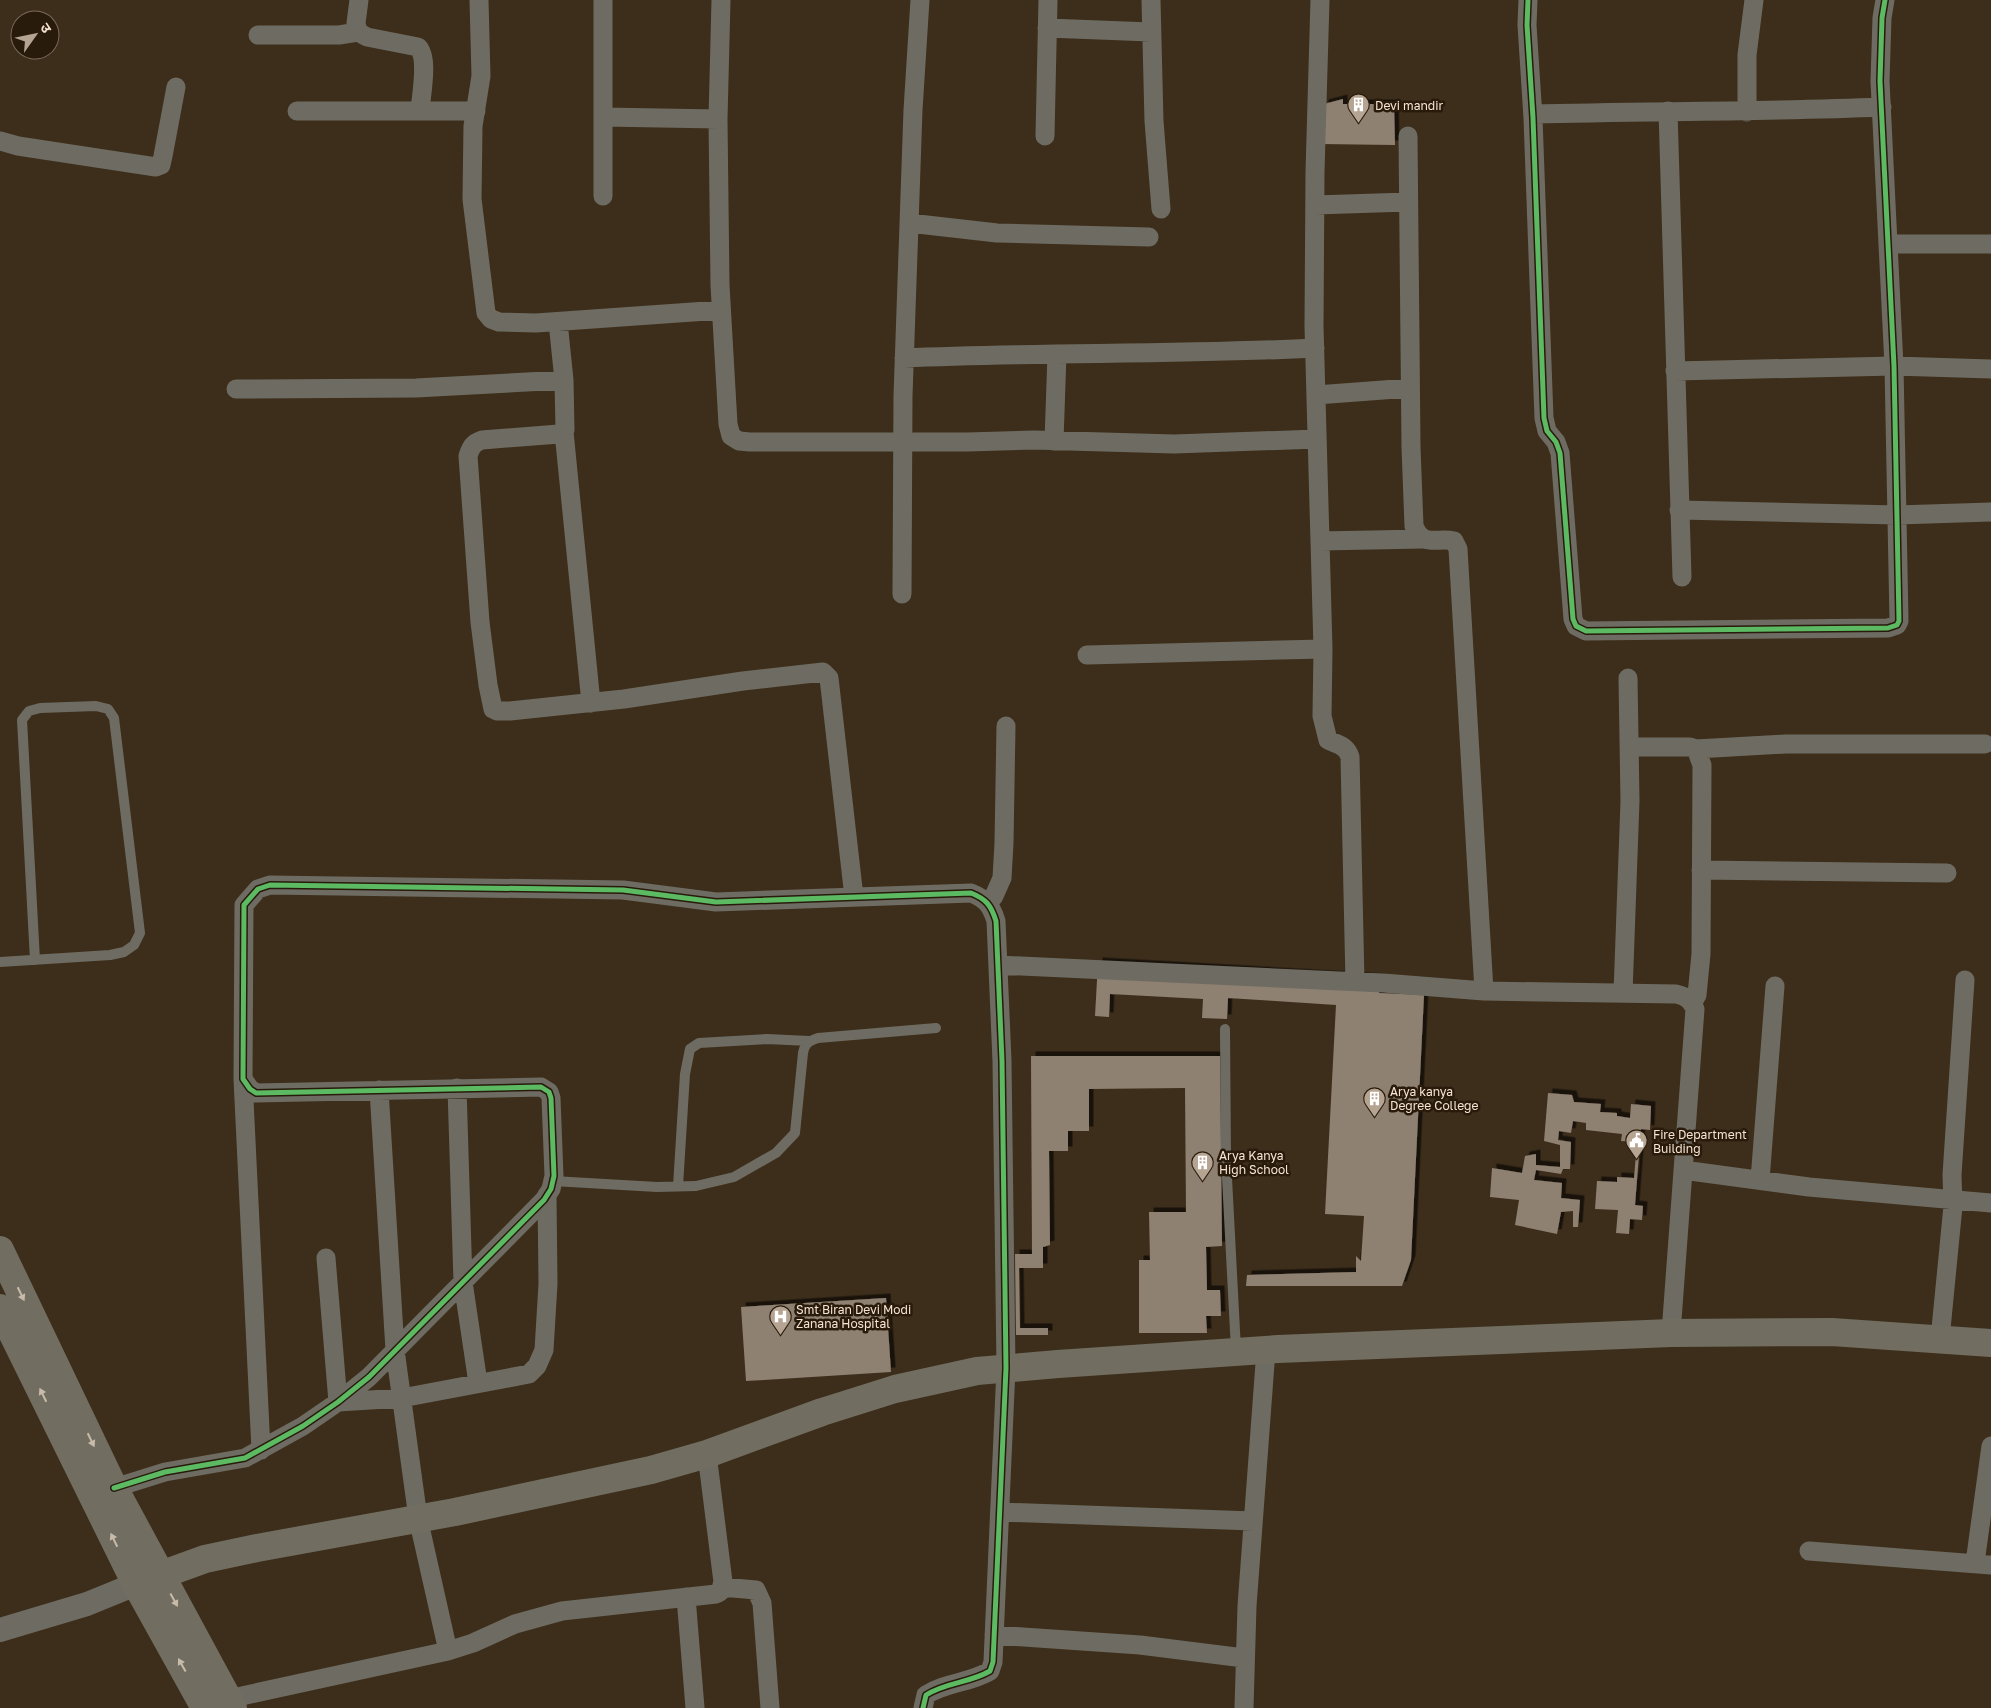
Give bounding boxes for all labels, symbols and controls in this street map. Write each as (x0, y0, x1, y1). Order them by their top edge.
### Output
north arrow (10, 10, 60, 60)
text: उ (37, 20, 56, 36)
building icon: Devi mandir (1347, 93, 1371, 124)
place label: Devi mandir (1375, 98, 1443, 113)
place label: Arya kanya Degree College (1390, 1084, 1478, 1113)
building icon: Arya kanya Degree College (1362, 1086, 1386, 1117)
place label: Fire Department Building (1653, 1127, 1747, 1156)
public building icon: Fire Department Building (1625, 1129, 1649, 1160)
place label: Arya Kanya High School (1219, 1148, 1289, 1177)
building icon: Arya Kanya High School (1191, 1150, 1215, 1181)
one-way arrow (17, 1287, 25, 1301)
place label: Smt Biran Devi Modi Zanana Hospital (796, 1302, 911, 1331)
hospital icon: Smt Biran Devi Modi Zanana Hospital (768, 1304, 792, 1335)
one-way arrow (39, 1387, 47, 1402)
one-way arrow (87, 1433, 96, 1448)
one-way arrow (110, 1533, 119, 1548)
one-way arrow (170, 1593, 178, 1608)
one-way arrow (177, 1659, 186, 1672)

